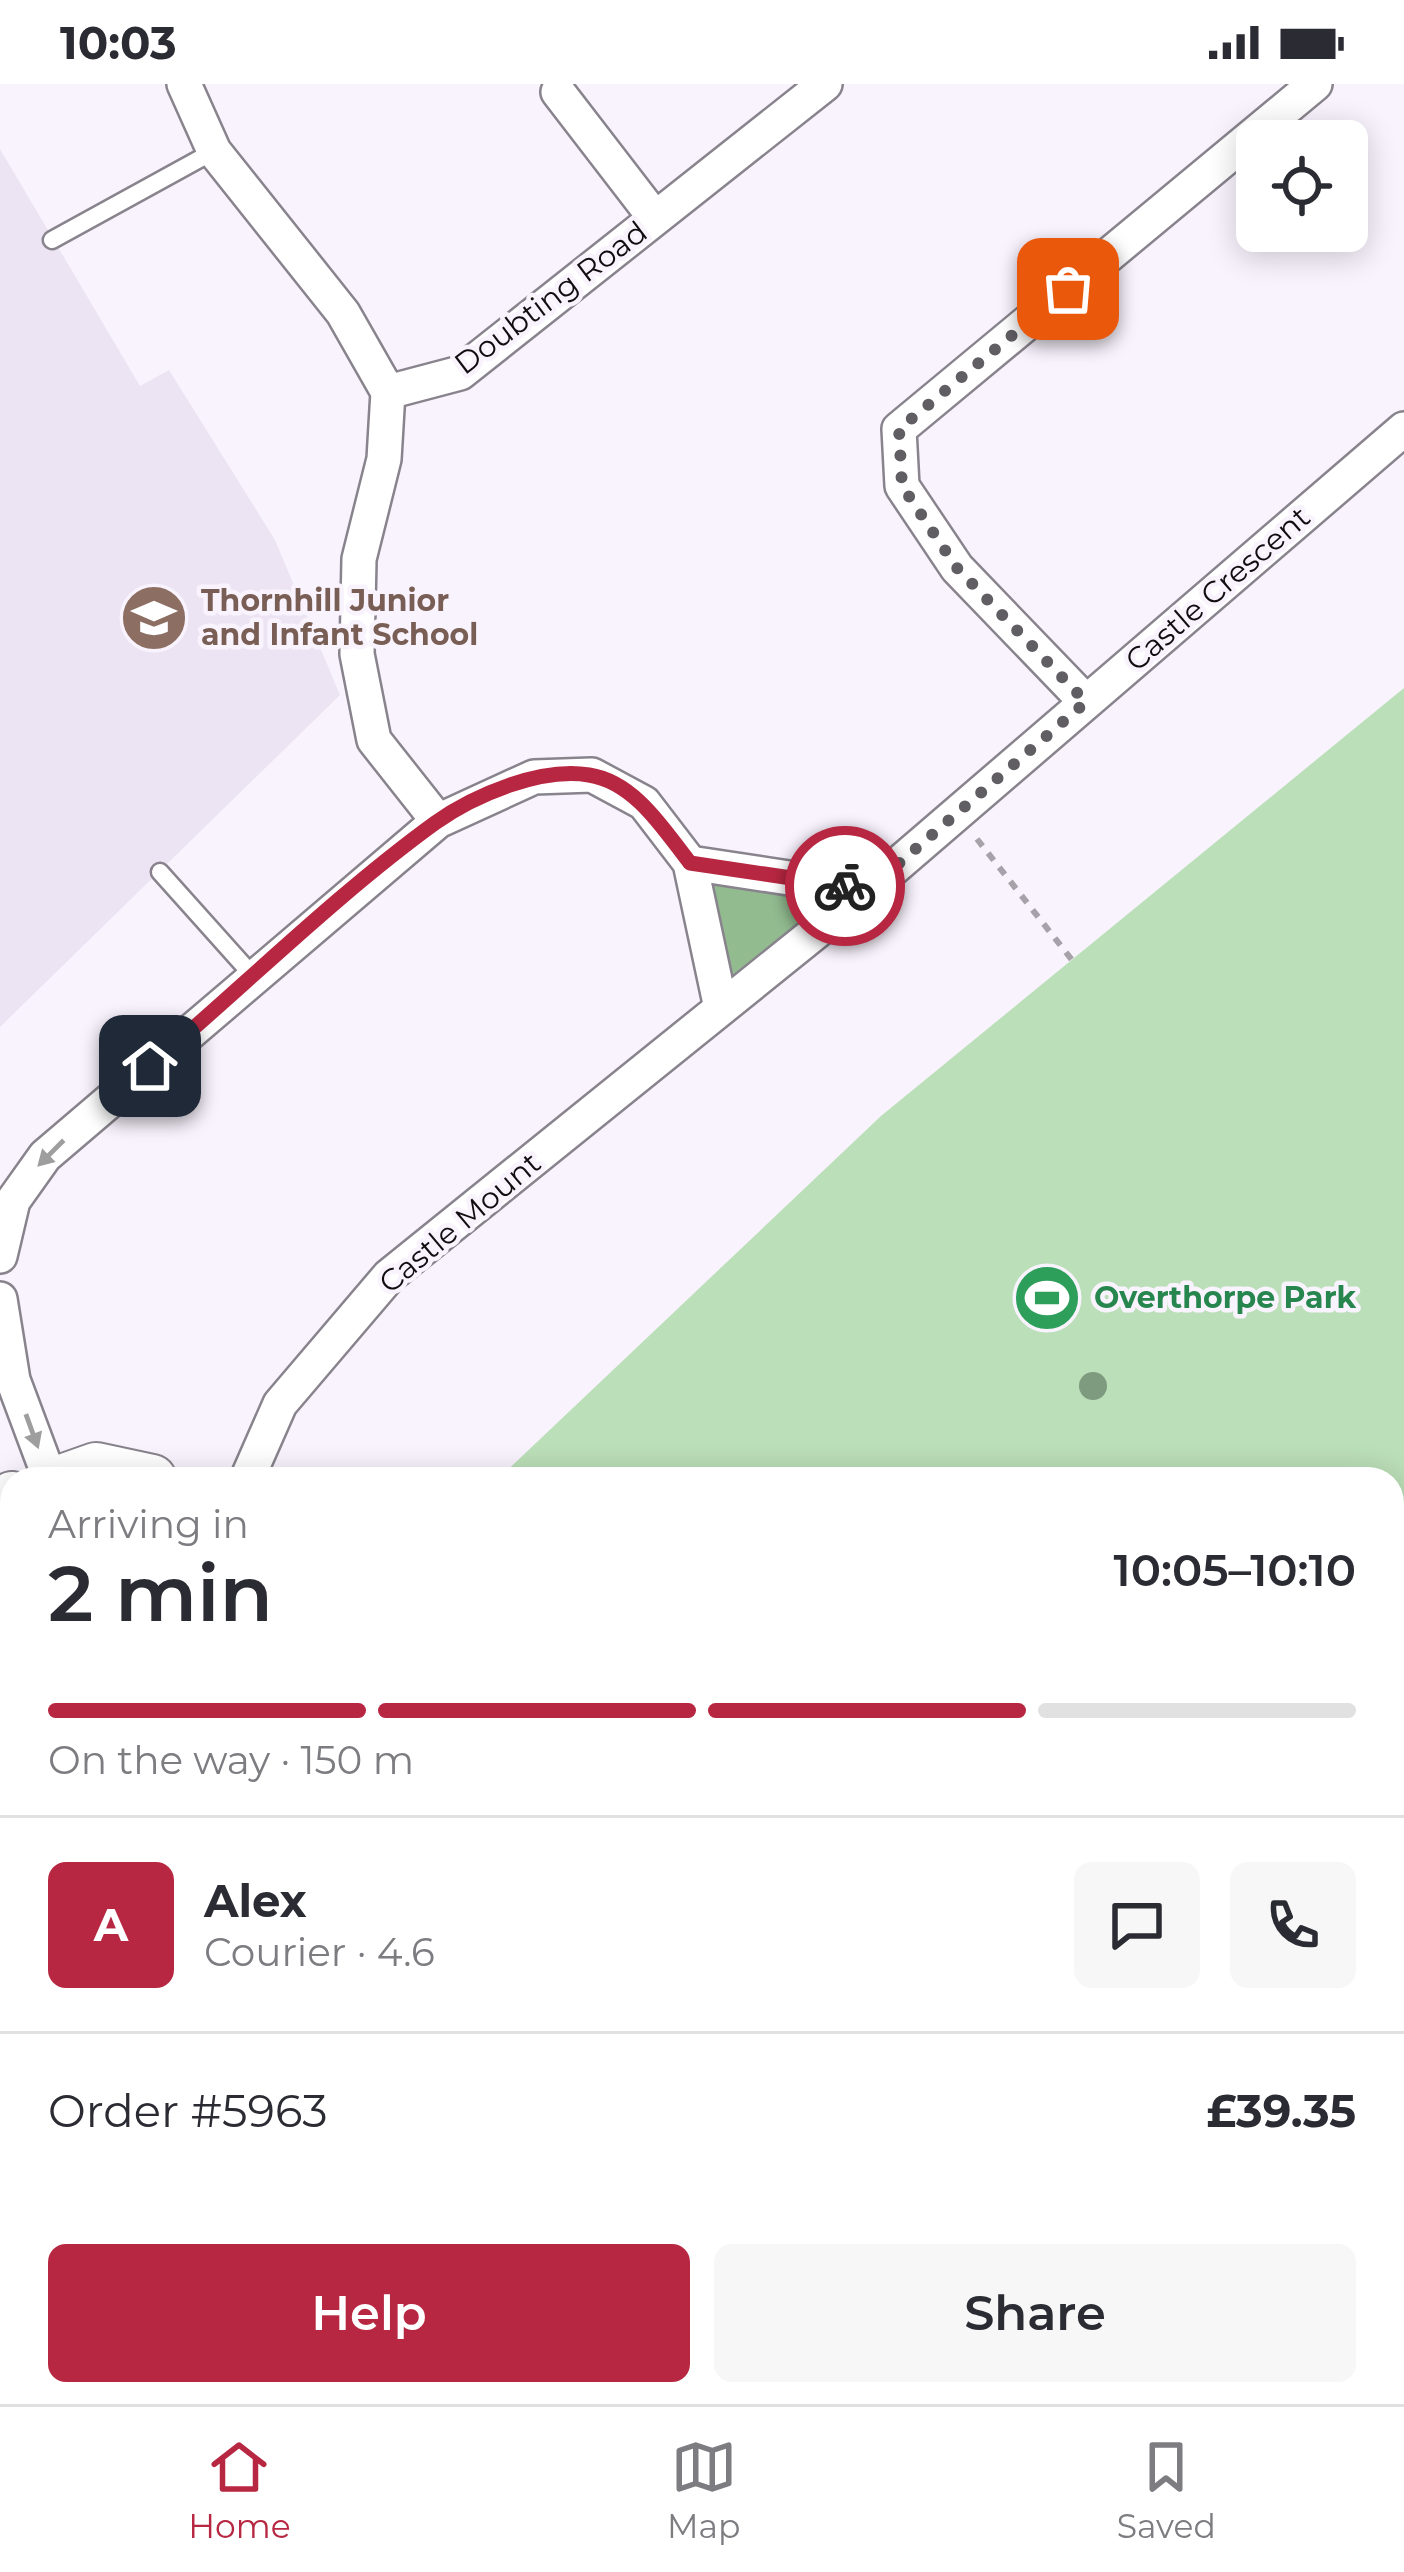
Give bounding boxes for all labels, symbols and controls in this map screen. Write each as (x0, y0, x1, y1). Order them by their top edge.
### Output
text: 10:03 (60, 15, 177, 70)
map controls (1236, 120, 1368, 252)
button: locate (1236, 120, 1368, 252)
street label: Doubting Road (447, 213, 654, 382)
pin (1017, 238, 1119, 340)
icon: bag (1035, 256, 1101, 322)
street label: Castle Crescent (1118, 498, 1318, 679)
place label: Thornhill Junior and Infant School (201, 582, 478, 653)
school or university icon: Thornhill Junior and Infant School (119, 583, 189, 653)
courier (785, 826, 905, 946)
icon: bike (812, 853, 878, 919)
pin (99, 1015, 201, 1117)
icon: home (117, 1033, 183, 1099)
one-way arrow (38, 1138, 66, 1167)
street label: Castle Mount (371, 1144, 548, 1301)
sports icon: Overthorpe Park (1012, 1263, 1082, 1333)
place label: Overthorpe Park (1094, 1279, 1356, 1316)
one-way arrow (24, 1413, 42, 1449)
text: Arriving in (48, 1500, 249, 1548)
text: 10:05–10:10 (1114, 1542, 1356, 1597)
text: 2 min (48, 1545, 273, 1641)
text: On the way · 150 m (48, 1736, 414, 1784)
button: chat (1074, 1862, 1200, 1988)
button: phone (1230, 1862, 1356, 1988)
text: Alex (204, 1873, 307, 1928)
text: A (94, 1897, 128, 1952)
text: Courier · 4.6 (204, 1928, 435, 1976)
text: Order #5963 (48, 2083, 328, 2138)
text: £39.35 (1206, 2083, 1356, 2138)
button: Help (48, 2244, 690, 2382)
button: Share (714, 2244, 1356, 2382)
tab: Home (188, 2434, 291, 2546)
tab: Map (667, 2434, 740, 2546)
tab: Saved (1117, 2434, 1216, 2546)

